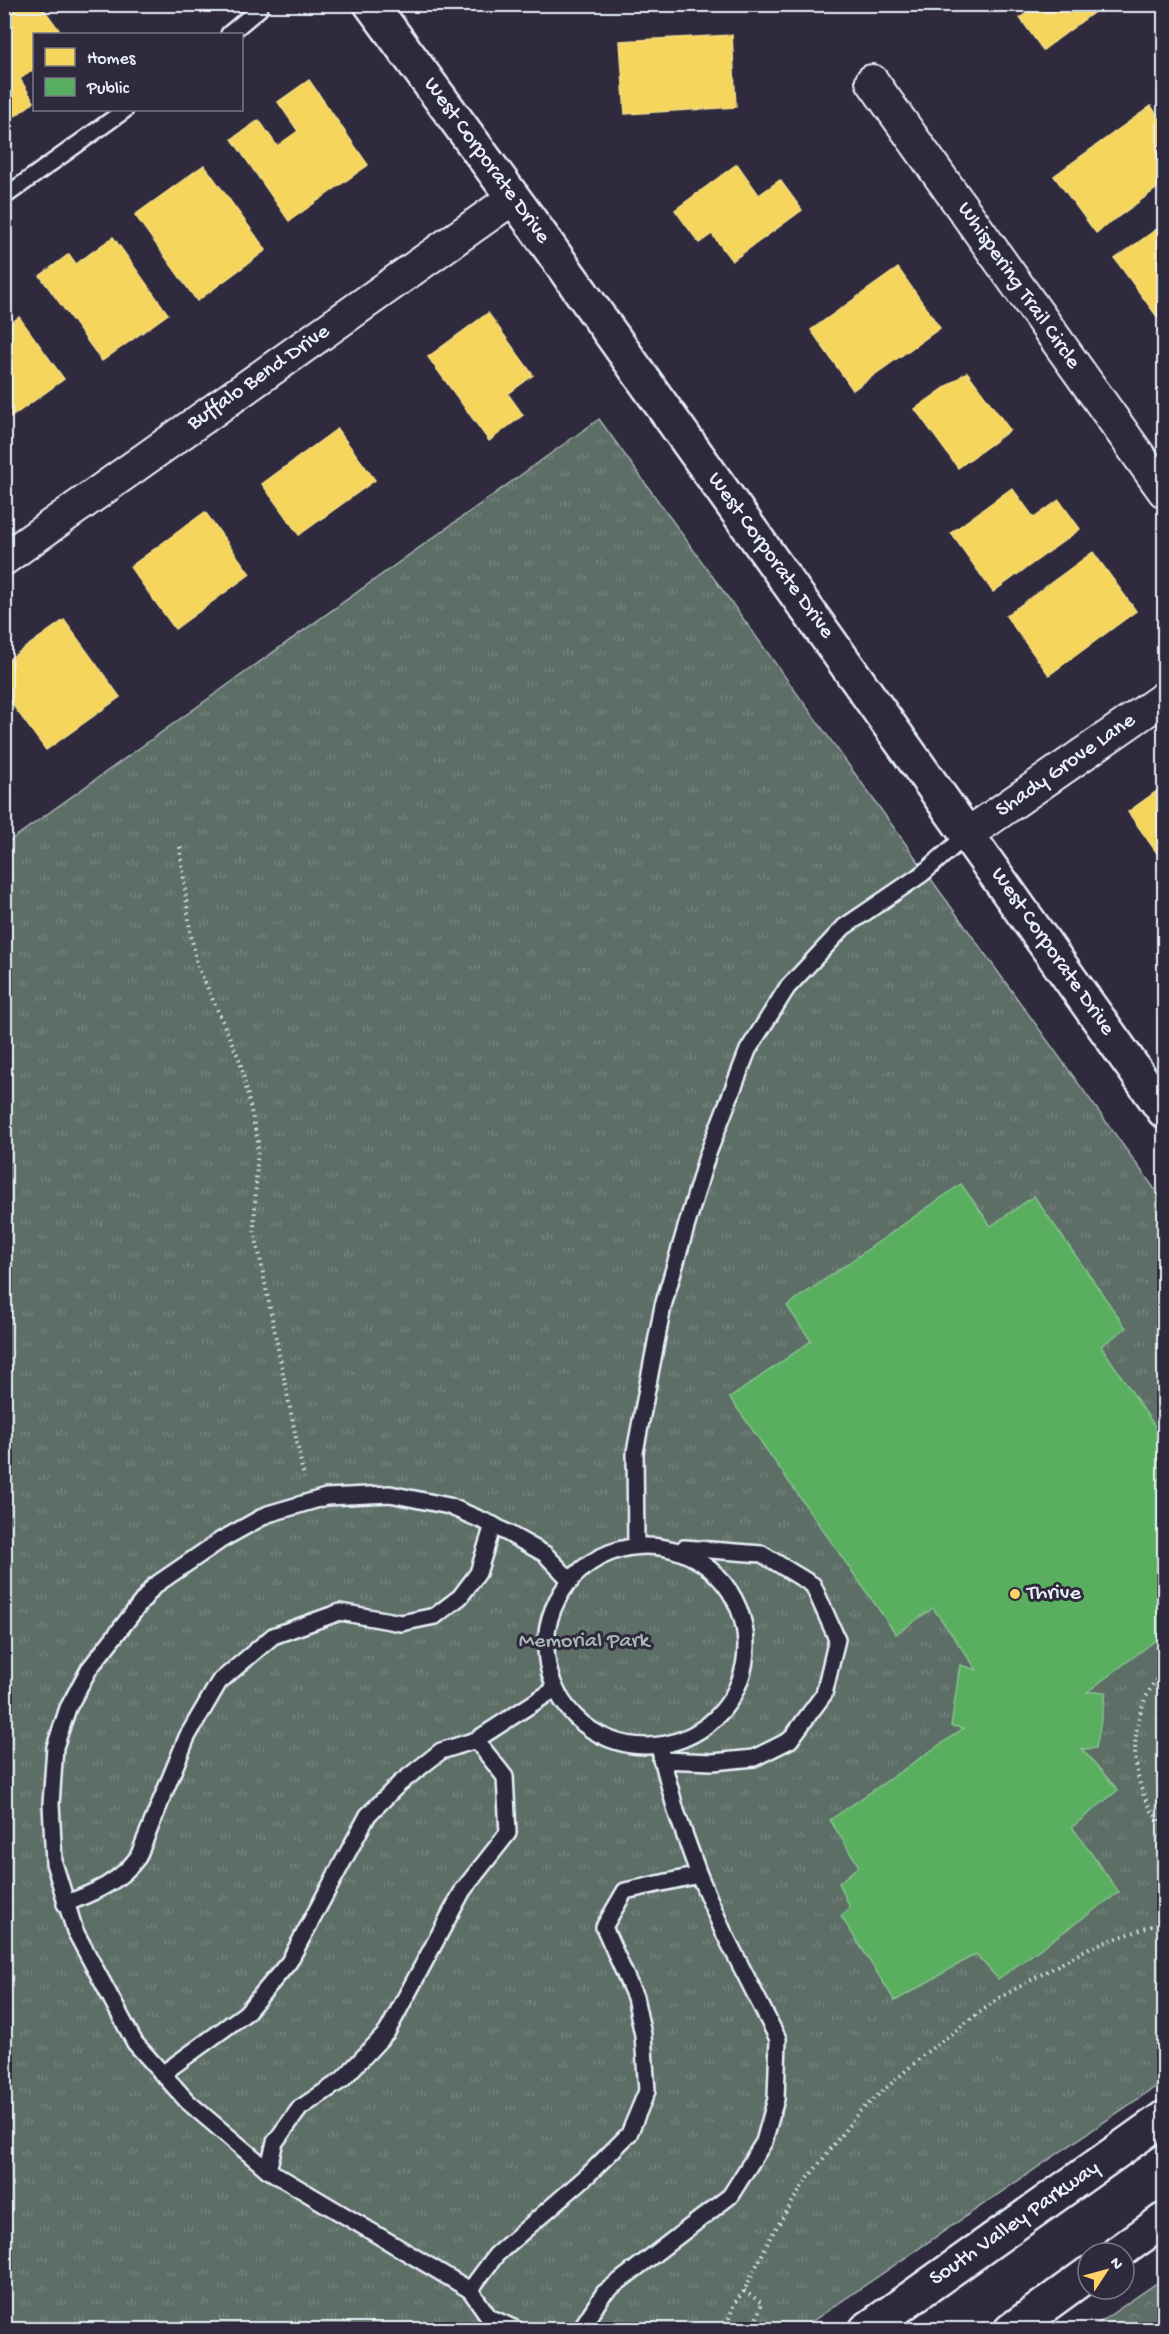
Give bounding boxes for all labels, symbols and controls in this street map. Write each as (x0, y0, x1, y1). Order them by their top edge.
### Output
legend (33, 33, 243, 111)
text: Homes (87, 49, 137, 70)
street label: West Corporate Drive (417, 73, 555, 250)
text: Public (86, 79, 130, 100)
street label: Whispering Trail Circle (951, 198, 1086, 375)
street label: Buffalo Bend Drive (182, 319, 336, 437)
street label: West Corporate Drive (701, 468, 839, 645)
street label: Shady Grove Lane (991, 708, 1141, 824)
street label: West Corporate Drive (984, 863, 1120, 1042)
place label: Thrive (1025, 1581, 1082, 1607)
marker: Thrive (1008, 1587, 1022, 1601)
park label: Memorial Park (519, 1629, 651, 1655)
street label: South Valley Parkway (925, 2155, 1105, 2292)
north arrow (1076, 2241, 1136, 2301)
text: N (1105, 2254, 1126, 2274)

